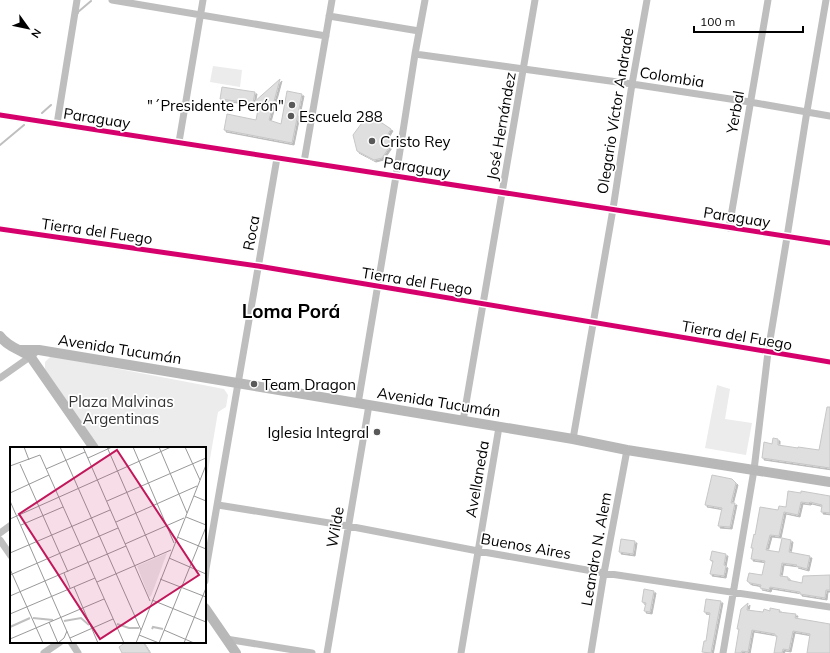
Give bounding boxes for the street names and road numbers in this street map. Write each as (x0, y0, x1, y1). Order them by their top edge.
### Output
street label: Olegario Víctor Andrade (592, 27, 638, 195)
street label: Colombia (638, 63, 706, 91)
street label: José Hernández (482, 70, 520, 182)
street label: Yerbal (722, 89, 748, 136)
street label: Paraguay (62, 103, 132, 133)
street label: Paraguay (382, 152, 452, 182)
street label: Paraguay (702, 202, 772, 232)
street label: Tierra del Fuego (40, 214, 154, 248)
street label: Roca (239, 214, 263, 252)
street label: Tierra del Fuego (360, 263, 474, 299)
street label: Tierra del Fuego (680, 316, 794, 354)
street label: Avenida Tucumán (57, 330, 183, 368)
street label: Avenida Tucumán (376, 383, 502, 421)
street label: Avellaneda (461, 439, 493, 519)
street label: Leandro N. Alem (577, 491, 615, 607)
street label: Wilde (322, 505, 348, 549)
street label: Buenos Aires (479, 529, 573, 563)

